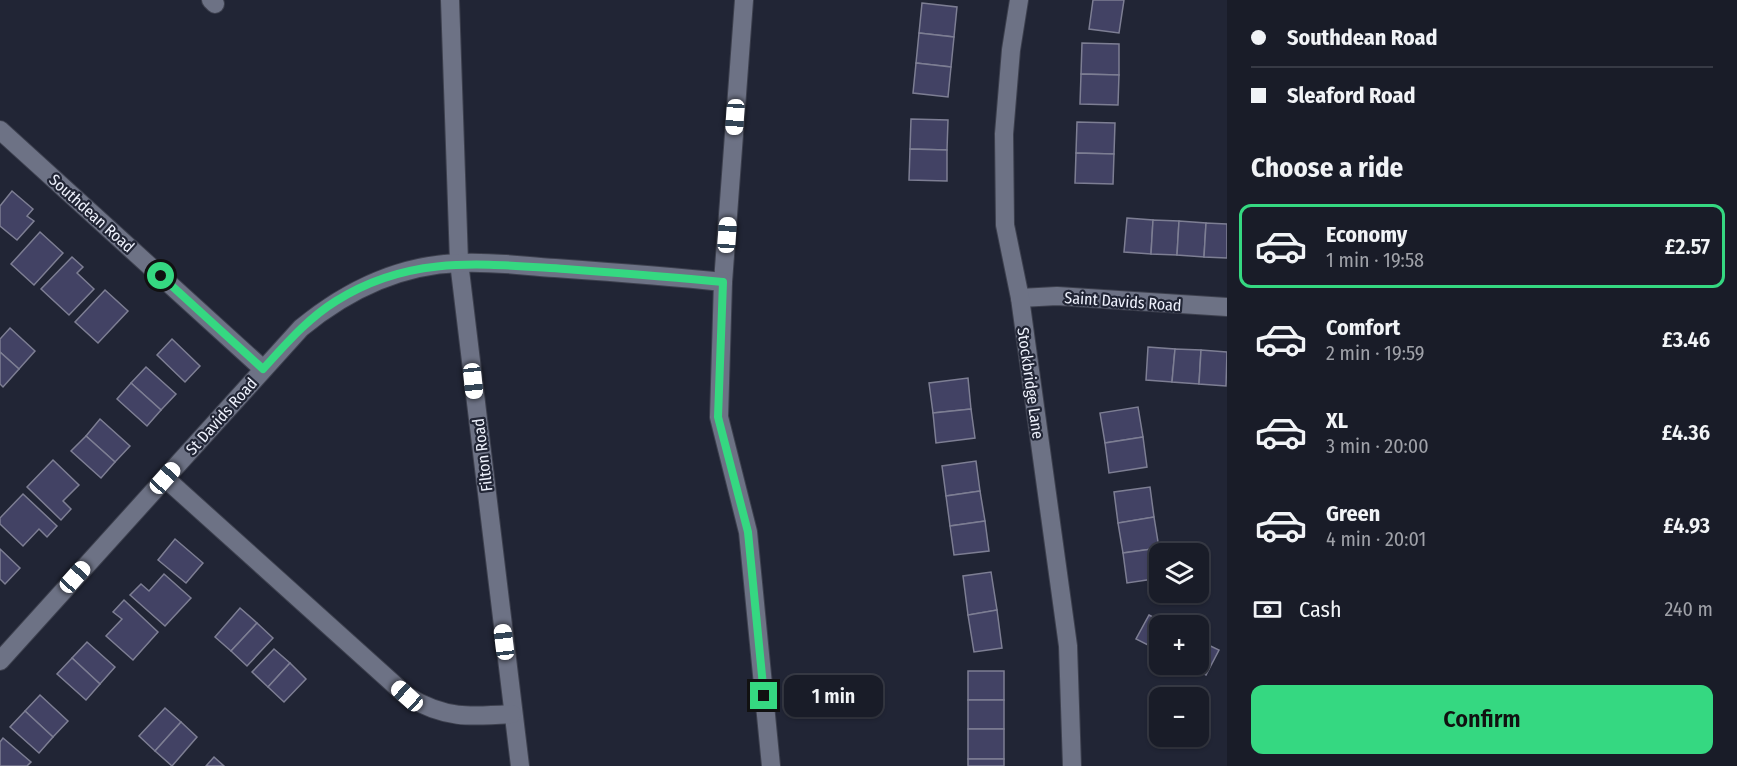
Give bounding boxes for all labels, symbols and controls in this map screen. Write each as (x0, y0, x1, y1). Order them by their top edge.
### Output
text: Southdean Road (1287, 24, 1437, 51)
text: Sleaford Road (1287, 82, 1416, 109)
car (725, 98, 745, 136)
text: Choose a ride (1251, 152, 1403, 184)
street label: Southdean Road (45, 170, 138, 257)
car (717, 216, 737, 254)
icon: car (1254, 219, 1308, 273)
text: Economy (1326, 221, 1407, 248)
text: £2.57 (1665, 233, 1710, 260)
text: 1 min · 19:58 (1326, 248, 1424, 272)
route start (147, 262, 174, 289)
street label: Saint Davids Road (1064, 288, 1182, 315)
icon: car (1254, 312, 1308, 366)
text: Comfort (1326, 314, 1400, 341)
street label: Stockbridge Lane (1013, 326, 1048, 440)
text: £3.46 (1662, 326, 1710, 353)
text: 2 min · 19:59 (1326, 341, 1425, 365)
car (462, 362, 484, 400)
street label: St Davids Road (182, 374, 261, 459)
icon: car (1254, 405, 1308, 459)
text: XL (1326, 407, 1348, 434)
street label: Filton Road (469, 417, 496, 493)
text: £4.36 (1662, 419, 1710, 446)
text: 3 min · 20:00 (1326, 434, 1429, 458)
car (146, 459, 184, 497)
icon: car (1254, 498, 1308, 552)
text: Green (1326, 500, 1380, 527)
text: £4.93 (1663, 512, 1710, 539)
text: 4 min · 20:01 (1326, 527, 1426, 551)
map controls (1149, 543, 1209, 747)
button: layers (1149, 543, 1209, 603)
car (56, 558, 94, 596)
icon: cash (1251, 593, 1284, 626)
text: Cash (1299, 596, 1342, 623)
text: 240 m (1664, 597, 1713, 621)
button: + (1149, 615, 1209, 675)
car (493, 623, 515, 661)
callout: 1 min (785, 675, 884, 717)
car (388, 677, 426, 715)
route end (750, 682, 777, 709)
text: 1 min (812, 684, 855, 708)
button: Confirm (1251, 685, 1713, 754)
button: − (1149, 687, 1209, 747)

